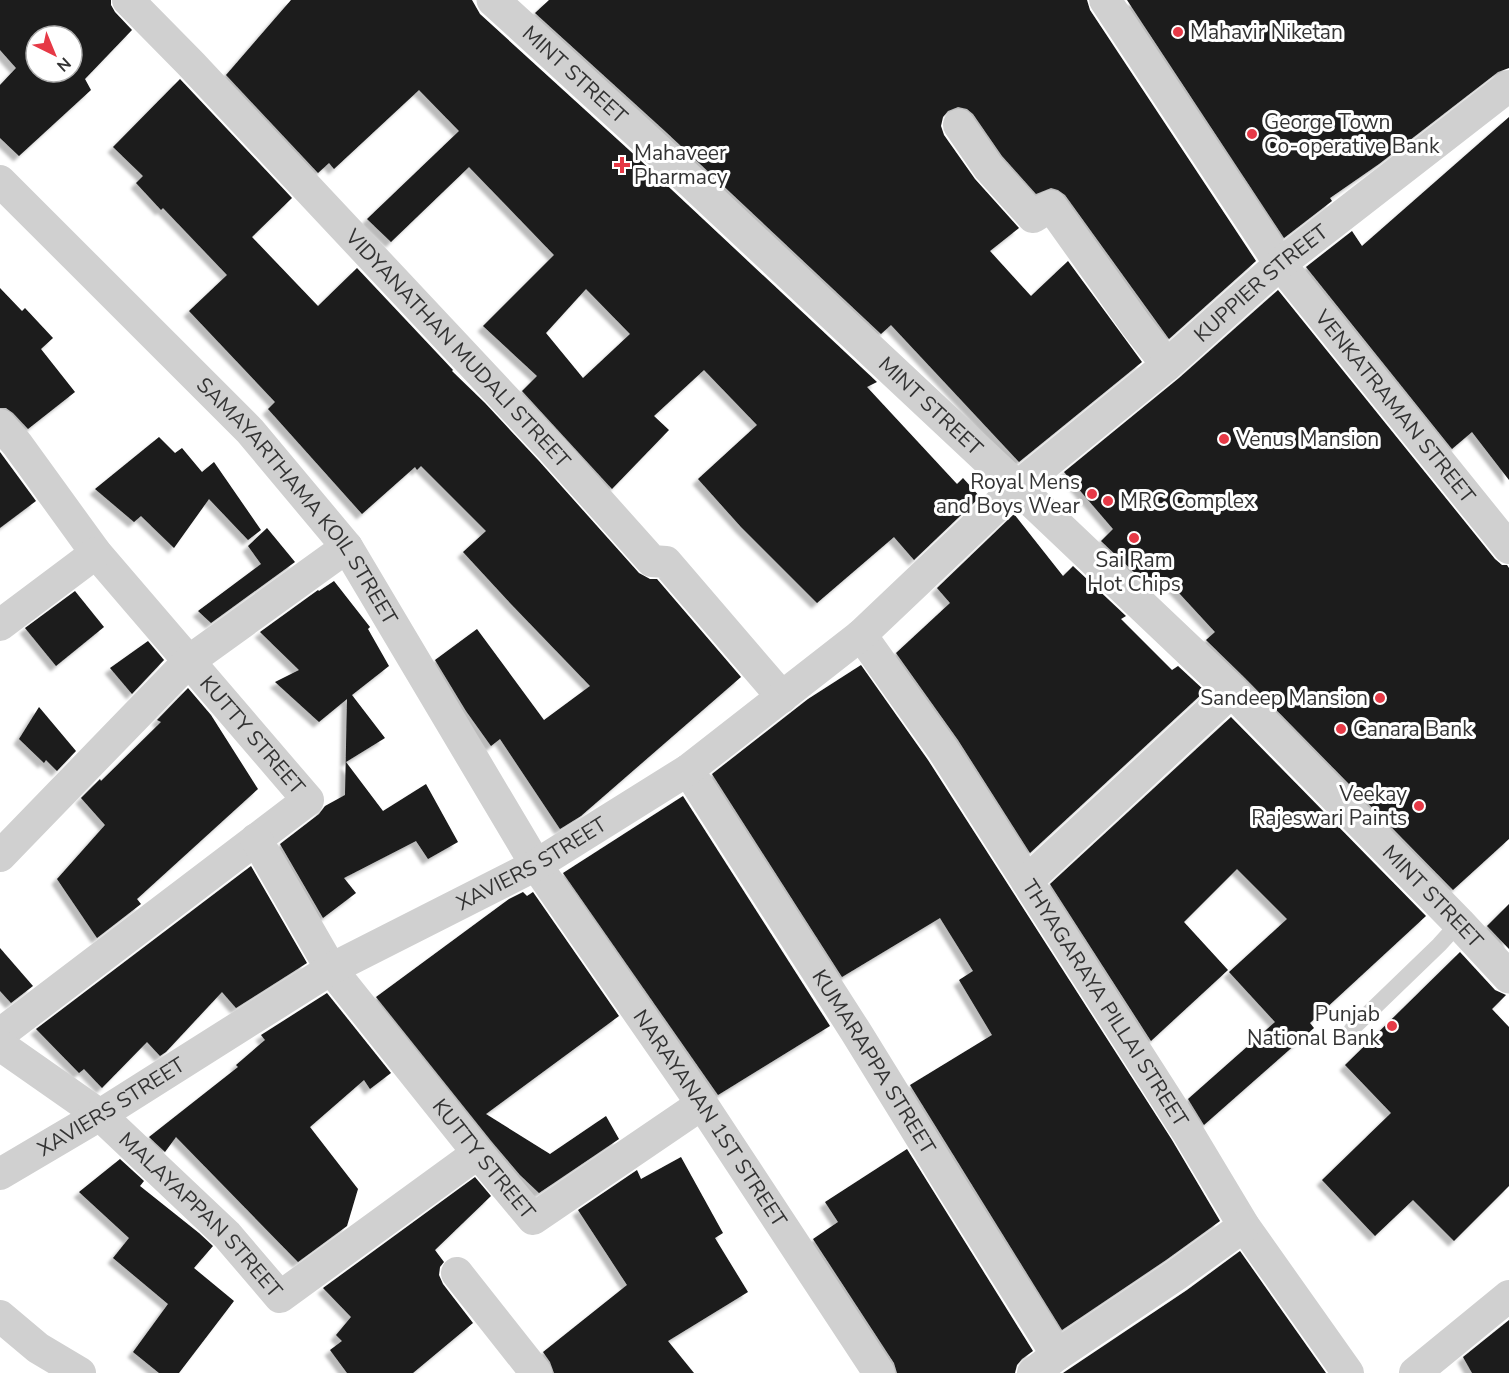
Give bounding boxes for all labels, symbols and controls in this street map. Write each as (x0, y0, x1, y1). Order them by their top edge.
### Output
place label: Mahavir Niketan (1190, 18, 1343, 46)
street label: MINT STREET (516, 20, 634, 130)
north arrow (24, 24, 84, 84)
marker: Mahavir Niketan (1171, 25, 1185, 39)
text: N (52, 52, 75, 76)
place label: George Town Co-operative Bank (1264, 108, 1440, 160)
marker: George Town Co-operative Bank (1245, 127, 1259, 141)
place label: Mahaveer Pharmacy (634, 139, 728, 191)
marker: Mahaveer Pharmacy (615, 158, 629, 172)
street label: KUPPIER STREET (1188, 218, 1334, 348)
street label: VIDYANATHAN MUDALI STREET (338, 223, 577, 474)
street label: VENKATRAMAN STREET (1308, 303, 1482, 509)
street label: MINT STREET (872, 350, 989, 462)
street label: SAMAYARTHAMA KOIL STREET (190, 371, 404, 630)
place label: Venus Mansion (1235, 425, 1379, 453)
marker: Venus Mansion (1217, 432, 1231, 446)
place label: Royal Mens and Boys Wear (936, 468, 1080, 520)
marker: Royal Mens and Boys Wear (1085, 487, 1099, 501)
place label: MRC Complex (1120, 487, 1255, 515)
marker: MRC Complex (1101, 494, 1115, 508)
marker: Sai Ram Hot Chips (1127, 531, 1141, 545)
place label: Sai Ram Hot Chips (1087, 546, 1181, 598)
street label: KUTTY STREET (193, 670, 311, 801)
place label: Sandeep Mansion (1200, 684, 1368, 712)
marker: Sandeep Mansion (1373, 691, 1387, 705)
place label: Canara Bank (1353, 715, 1473, 743)
marker: Canara Bank (1334, 722, 1348, 736)
place label: Veekay Rajeswari Paints (1251, 780, 1407, 832)
marker: Veekay Rajeswari Paints (1412, 799, 1426, 813)
street label: XAVIERS STREET (452, 810, 612, 917)
street label: MINT STREET (1376, 839, 1489, 954)
street label: THYAGARAYA PILLAI STREET (1016, 874, 1195, 1133)
street label: KUMARAPPA STREET (806, 964, 942, 1160)
place label: Punjab National Bank (1247, 1000, 1380, 1052)
street label: NARAYANAN 1ST STREET (627, 1004, 793, 1233)
marker: Punjab National Bank (1385, 1019, 1399, 1033)
street label: XAVIERS STREET (32, 1051, 191, 1163)
street label: KUTTY STREET (426, 1093, 542, 1226)
street label: MALAYAPPAN STREET (113, 1126, 289, 1304)

